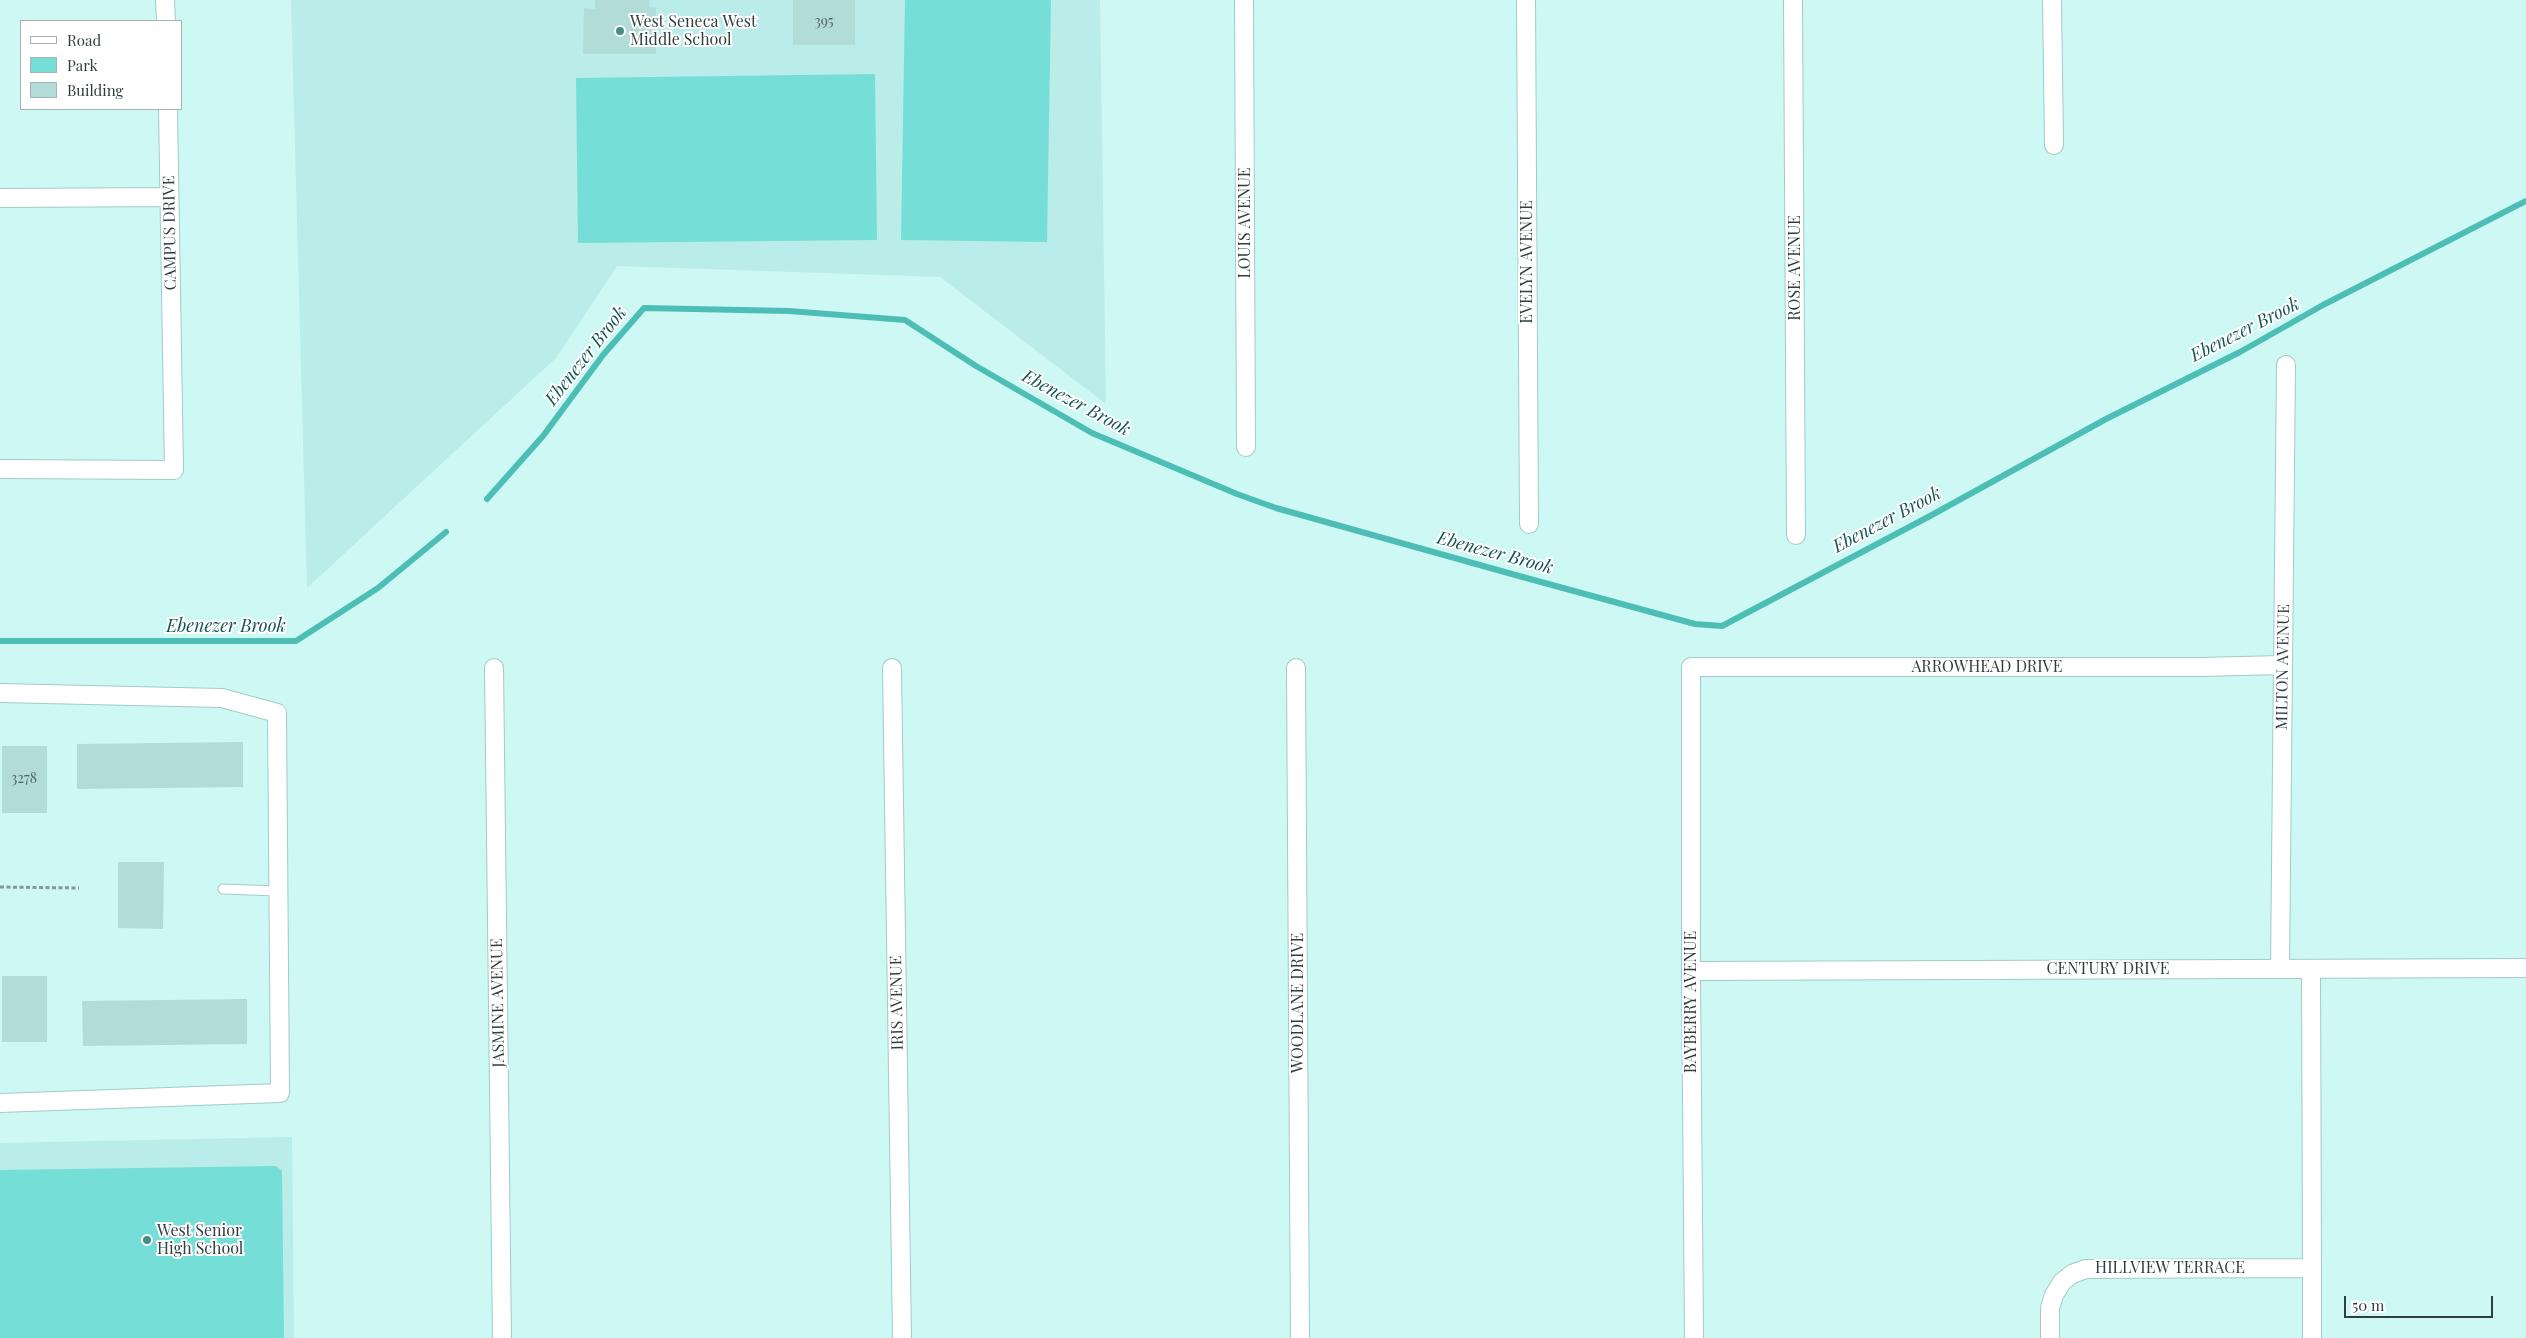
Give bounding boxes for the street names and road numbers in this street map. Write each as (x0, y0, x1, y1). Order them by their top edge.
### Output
street label: LOUIS AVENUE (1235, 167, 1255, 279)
street label: CAMPUS DRIVE (159, 176, 181, 290)
street label: EVELYN AVENUE (1517, 200, 1537, 324)
street label: ROSE AVENUE (1785, 215, 1805, 321)
street label: MILTON AVENUE (2272, 604, 2294, 730)
street label: ARROWHEAD DRIVE (1912, 657, 2062, 677)
street label: BAYBERRY AVENUE (1681, 931, 1701, 1073)
street label: WOODLANE DRIVE (1288, 933, 1308, 1073)
street label: JASMINE AVENUE (487, 938, 509, 1068)
street label: IRIS AVENUE (887, 955, 907, 1051)
street label: CENTURY DRIVE (2046, 959, 2170, 979)
street label: HILLVIEW TERRACE (2095, 1258, 2245, 1278)

